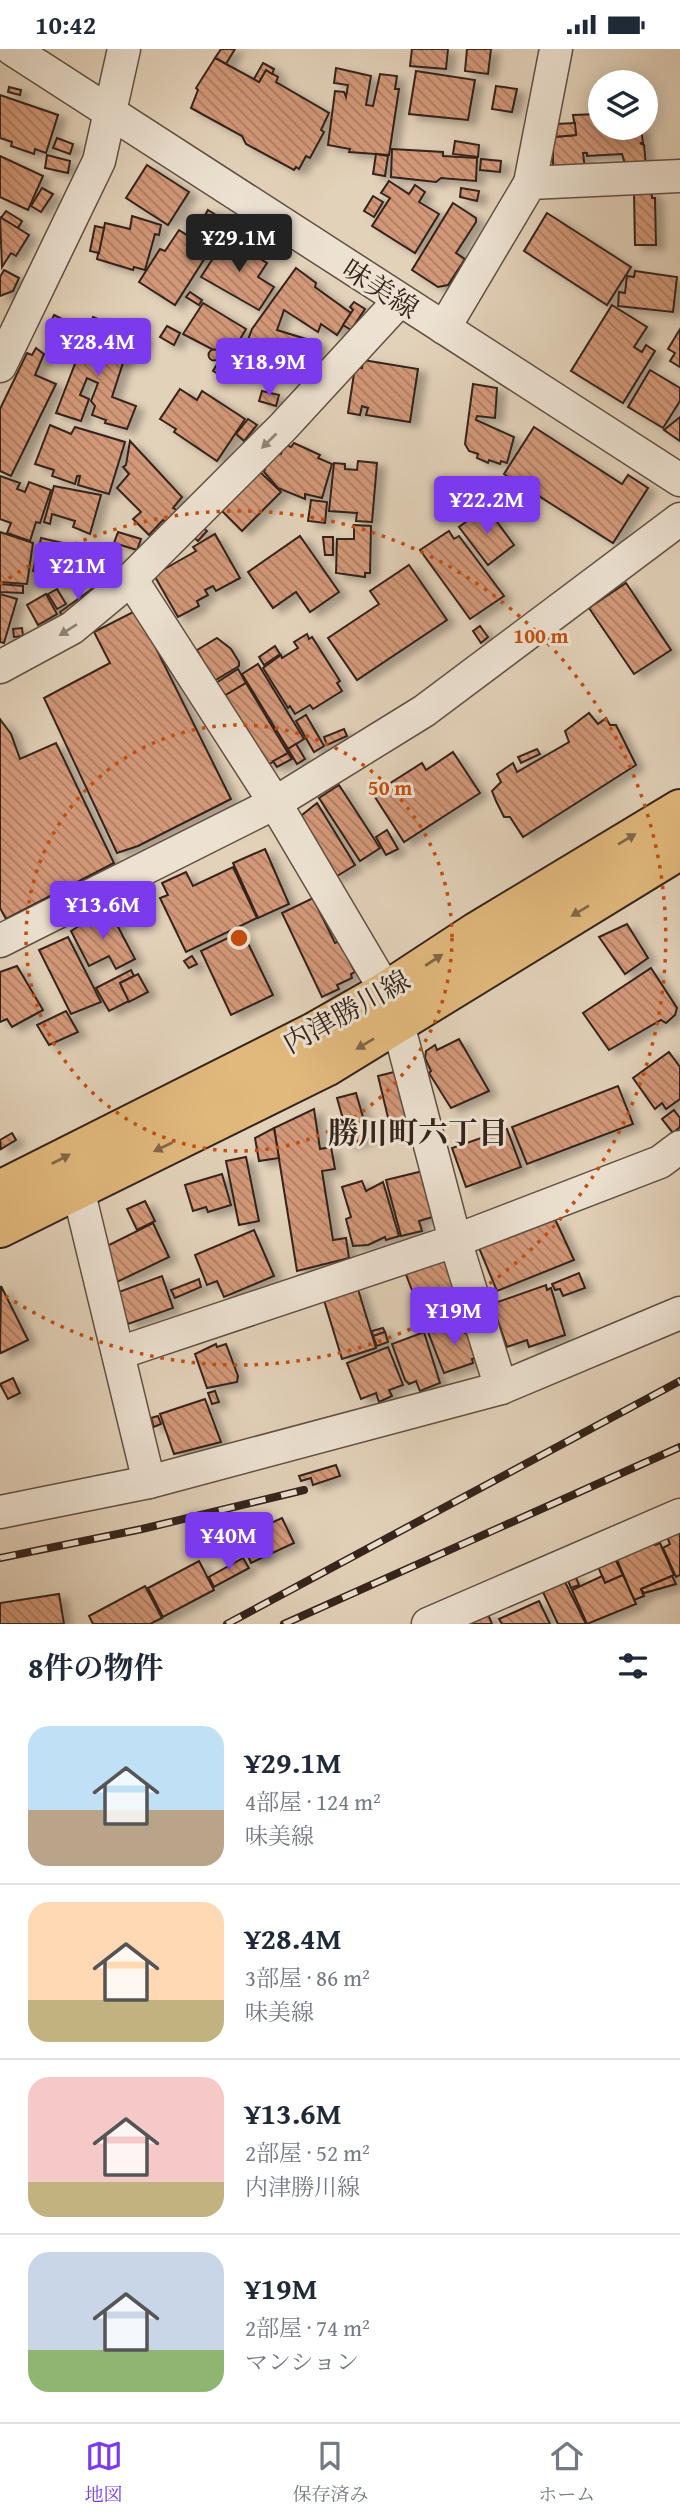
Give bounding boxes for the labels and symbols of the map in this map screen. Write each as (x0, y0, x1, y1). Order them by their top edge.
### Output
pin: ¥29.1M (182, 215, 296, 274)
street label: 味美線 (335, 248, 427, 328)
pin: ¥28.4M (41, 319, 155, 378)
pin: ¥18.9M (212, 339, 326, 398)
one-way arrow (261, 432, 278, 449)
pin: ¥22.2M (430, 477, 544, 536)
pin: ¥21M (37, 543, 119, 602)
text: 100 m (513, 620, 569, 651)
one-way arrow (58, 623, 78, 636)
text: 50 m (368, 772, 412, 803)
one-way arrow (618, 833, 637, 846)
pin: ¥13.6M (46, 881, 160, 941)
one-way arrow (570, 905, 589, 918)
centre of rings (227, 926, 251, 950)
one-way arrow (425, 953, 444, 966)
street label: 内津勝川線 (275, 959, 417, 1063)
one-way arrow (356, 1037, 375, 1050)
district label: 勝川町六丁目 (328, 1110, 508, 1154)
one-way arrow (153, 1142, 173, 1153)
one-way arrow (51, 1153, 71, 1164)
pin: ¥19M (413, 1287, 495, 1347)
pin: ¥40M (188, 1513, 270, 1572)

